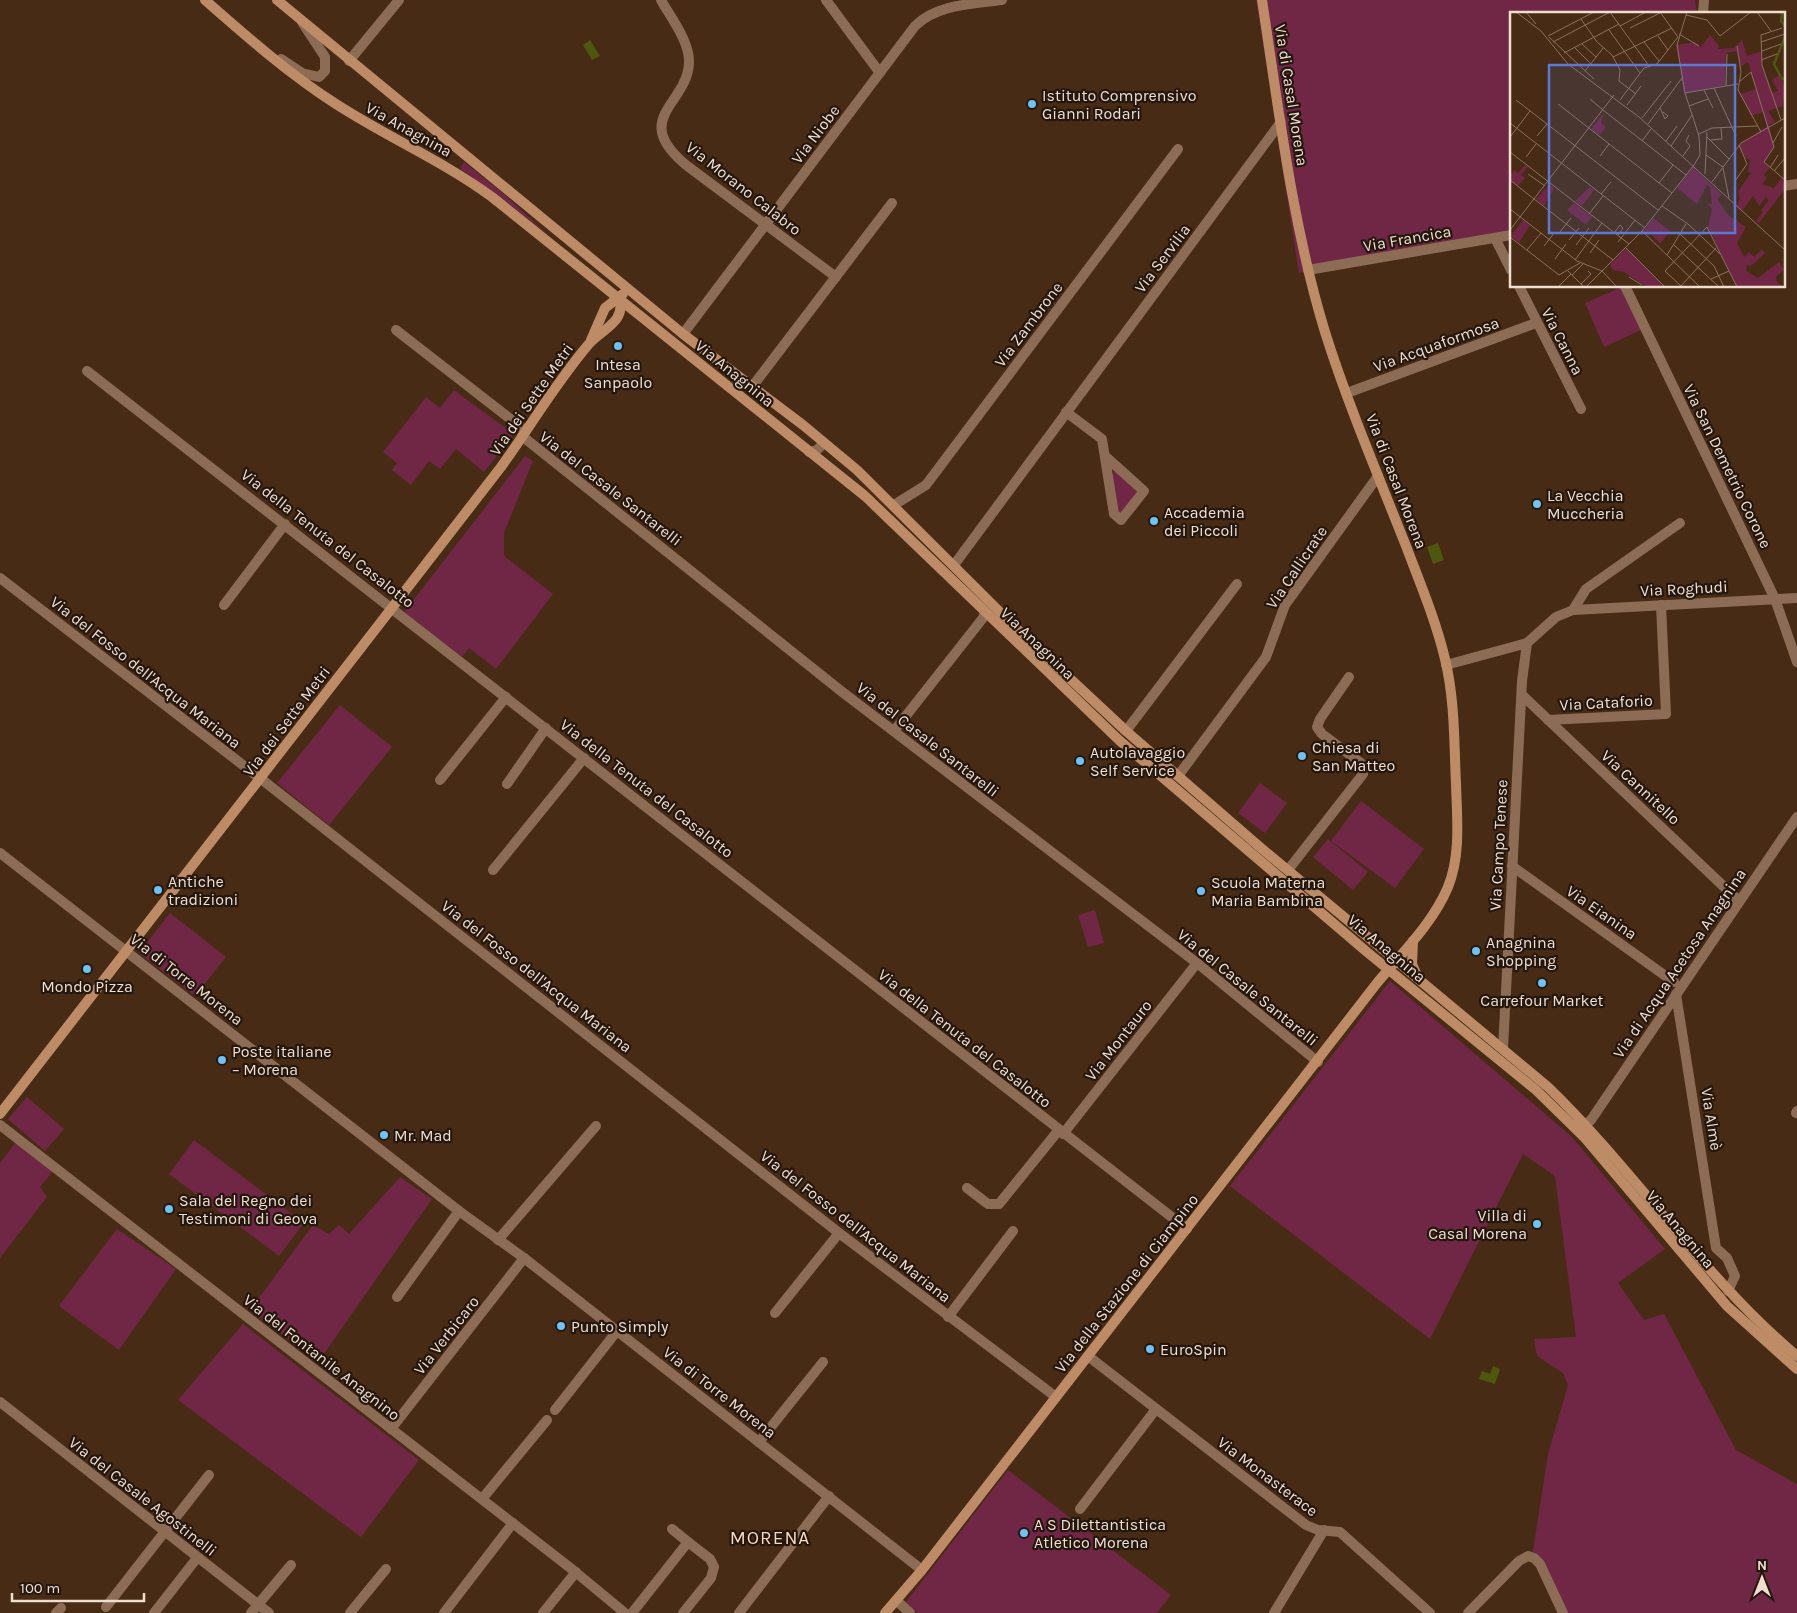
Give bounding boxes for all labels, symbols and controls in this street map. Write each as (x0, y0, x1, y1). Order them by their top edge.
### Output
inset map (1510, 12, 1784, 288)
street label: Via di Casal Morena (1271, 23, 1312, 167)
place label: Istituto Comprensivo Gianni Rodari (1042, 86, 1196, 123)
street label: Via Anagnina (362, 98, 455, 161)
marker: Istituto Comprensivo Gianni Rodari (1026, 98, 1038, 110)
street label: Via Niobe (787, 101, 844, 167)
street label: Via Morano Calabro (682, 137, 805, 239)
street label: Via Servilia (1130, 220, 1194, 296)
street label: Via Francica (1362, 221, 1453, 256)
street label: Via Zambrone (990, 278, 1067, 371)
street label: Via Canna (1537, 304, 1588, 378)
street label: Via Acquaformosa (1371, 313, 1502, 376)
street label: Via Anagnina (691, 336, 778, 411)
street label: Via dei Sette Metri (486, 339, 577, 459)
marker: Intesa Sanpaolo (612, 340, 624, 352)
place label: Intesa Sanpaolo (584, 355, 652, 392)
street label: Via San Demetrio Corone (1679, 381, 1776, 551)
street label: Via di Casal Morena (1362, 411, 1431, 551)
street label: Via del Casale Santarelli (536, 427, 686, 550)
street label: Via della Tenuta del Casalotto (237, 465, 418, 612)
place label: La Vecchia Muccheria (1547, 486, 1624, 523)
marker: La Vecchia Muccheria (1531, 498, 1543, 510)
place label: Accademia dei Piccoli (1164, 503, 1245, 540)
marker: Accademia dei Piccoli (1148, 515, 1160, 527)
street label: Via Callicrate (1262, 522, 1331, 612)
street label: Via Roghudi (1640, 577, 1728, 600)
street label: Via del Fosso dell'Acqua Mariana (47, 592, 245, 753)
street label: Via Anagnina (997, 603, 1079, 684)
street label: Via dei Sette Metri (239, 663, 334, 780)
street label: Via del Casale Santarelli (853, 678, 1003, 801)
street label: Via Cataforio (1559, 691, 1653, 714)
street label: Via della Tenuta del Casalotto (556, 715, 737, 862)
place label: Chiesa di San Matteo (1312, 738, 1395, 775)
place label: Autolavaggio Self Service (1090, 743, 1185, 780)
street label: Via Cannitello (1597, 746, 1684, 829)
marker: Chiesa di San Matteo (1296, 750, 1308, 762)
marker: Autolavaggio Self Service (1074, 755, 1086, 767)
street label: Via Campo Tenese (1486, 779, 1511, 911)
street label: Via di Acqua Acetosa Anagnina (1609, 865, 1750, 1062)
place label: Antiche tradizioni (168, 872, 238, 909)
place label: Scuola Materna Maria Bambina (1211, 873, 1325, 910)
street label: Via Eianina (1563, 881, 1641, 944)
marker: Antiche tradizioni (152, 884, 164, 896)
marker: Scuola Materna Maria Bambina (1195, 885, 1207, 897)
street label: Via del Fosso dell'Acqua Mariana (438, 896, 636, 1057)
street label: Via Anagnina (1344, 910, 1430, 986)
street label: Via del Casale Santarelli (1174, 925, 1322, 1050)
street label: Via di Torre Morena (126, 929, 247, 1029)
place label: Anagnina Shopping (1486, 933, 1556, 970)
marker: Anagnina Shopping (1470, 945, 1482, 957)
marker: Mondo Pizza (81, 963, 93, 975)
street label: Via della Tenuta del Casalotto (874, 965, 1055, 1112)
place label: Mondo Pizza (41, 977, 133, 996)
marker: Carrefour Market (1536, 977, 1548, 989)
place label: Carrefour Market (1480, 991, 1604, 1010)
street label: Via Montauro (1081, 996, 1156, 1085)
place label: Poste italiane – Morena (232, 1042, 332, 1079)
marker: Poste italiane – Morena (216, 1054, 228, 1066)
street label: Via Almè (1697, 1086, 1726, 1152)
place label: Mr. Mad (394, 1126, 452, 1145)
marker: Mr. Mad (378, 1129, 390, 1141)
street label: Via del Fosso dell'Acqua Mariana (757, 1146, 955, 1307)
street label: Via Anagnina (1643, 1186, 1719, 1272)
street label: Via della Stazione di Ciampino (1051, 1190, 1202, 1377)
place label: Sala del Regno dei Testimoni di Geova (179, 1191, 317, 1228)
marker: Sala del Regno dei Testimoni di Geova (163, 1203, 175, 1215)
place label: Villa di Casal Morena (1428, 1206, 1527, 1243)
marker: Villa di Casal Morena (1531, 1218, 1543, 1230)
street label: Via del Fontanile Anagnino (239, 1290, 404, 1425)
street label: Via Verbicaro (410, 1292, 483, 1378)
place label: Punto Simply (571, 1317, 669, 1336)
marker: Punto Simply (555, 1320, 567, 1332)
place label: EuroSpin (1160, 1340, 1227, 1359)
street label: Via di Torre Morena (659, 1342, 780, 1442)
marker: EuroSpin (1144, 1343, 1156, 1355)
street label: Via Monasterace (1214, 1432, 1322, 1520)
street label: Via del Casale Agostinelli (65, 1433, 220, 1560)
place label: A S Dilettantistica Atletico Morena (1034, 1515, 1166, 1552)
district label: MORENA (730, 1527, 810, 1549)
marker: A S Dilettantistica Atletico Morena (1018, 1527, 1030, 1539)
north arrow (1737, 1553, 1787, 1603)
text: N (1757, 1557, 1767, 1574)
scale bar (12, 1570, 145, 1602)
text: 100 m (20, 1579, 60, 1597)

